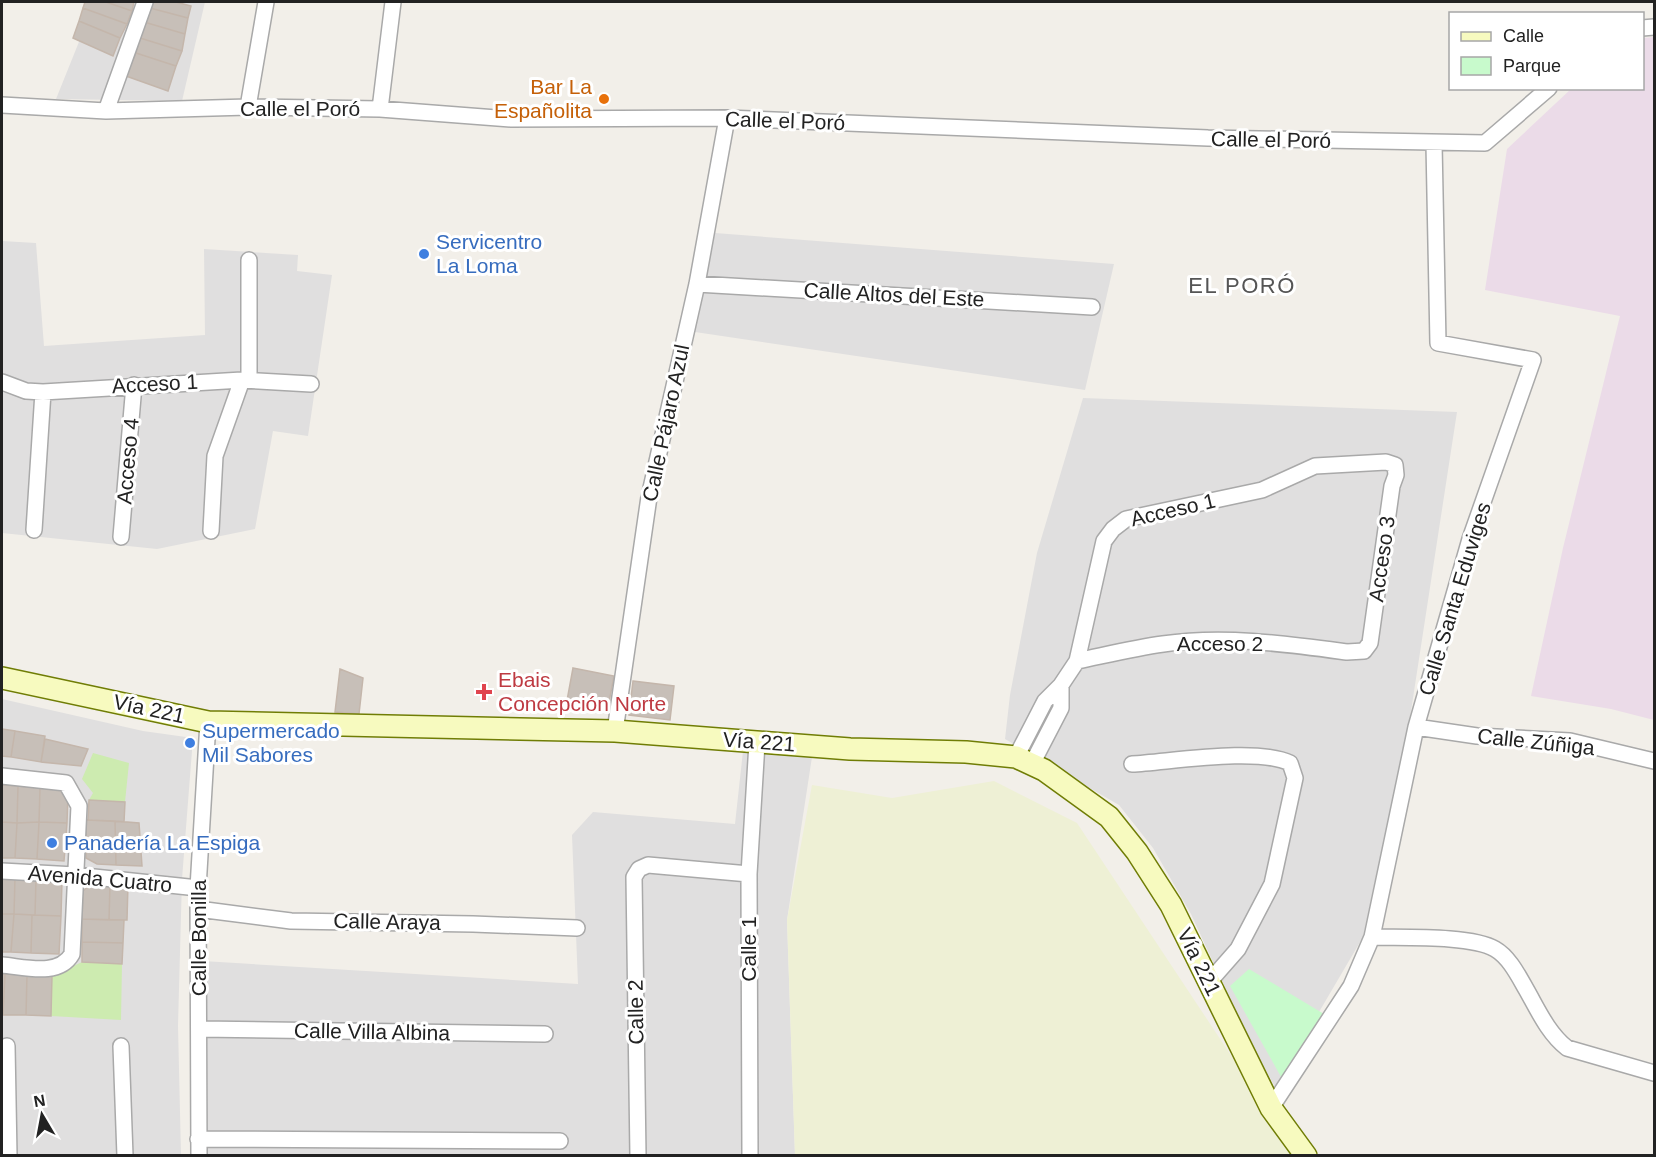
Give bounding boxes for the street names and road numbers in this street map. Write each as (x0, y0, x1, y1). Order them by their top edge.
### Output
street label: Calle el Poró (240, 97, 360, 120)
street label: Calle el Poró (725, 107, 845, 134)
street label: Calle el Poró (1211, 127, 1331, 152)
street label: Calle Altos del Este (803, 278, 985, 311)
street label: Calle Pájaro Azul (638, 342, 693, 504)
street label: Acceso 1 (111, 370, 199, 397)
street label: Acceso 4 (112, 417, 143, 505)
street label: Acceso 1 (1128, 489, 1218, 530)
street label: Calle Santa Eduviges (1414, 499, 1495, 698)
street label: Acceso 3 (1364, 515, 1399, 603)
street label: Acceso 2 (1177, 632, 1263, 655)
street label: Vía 221 (111, 690, 187, 727)
street label: Calle Zúñiga (1476, 724, 1596, 759)
street label: Vía 221 (722, 728, 796, 755)
street label: Avenida Cuatro (27, 861, 173, 896)
street label: Calle Bonilla (187, 879, 210, 996)
street label: Calle Araya (333, 909, 441, 934)
street label: Calle 1 (737, 916, 760, 982)
street label: Vía 221 (1173, 924, 1226, 999)
street label: Calle 2 (623, 979, 648, 1045)
street label: Calle Villa Albina (294, 1019, 451, 1044)

